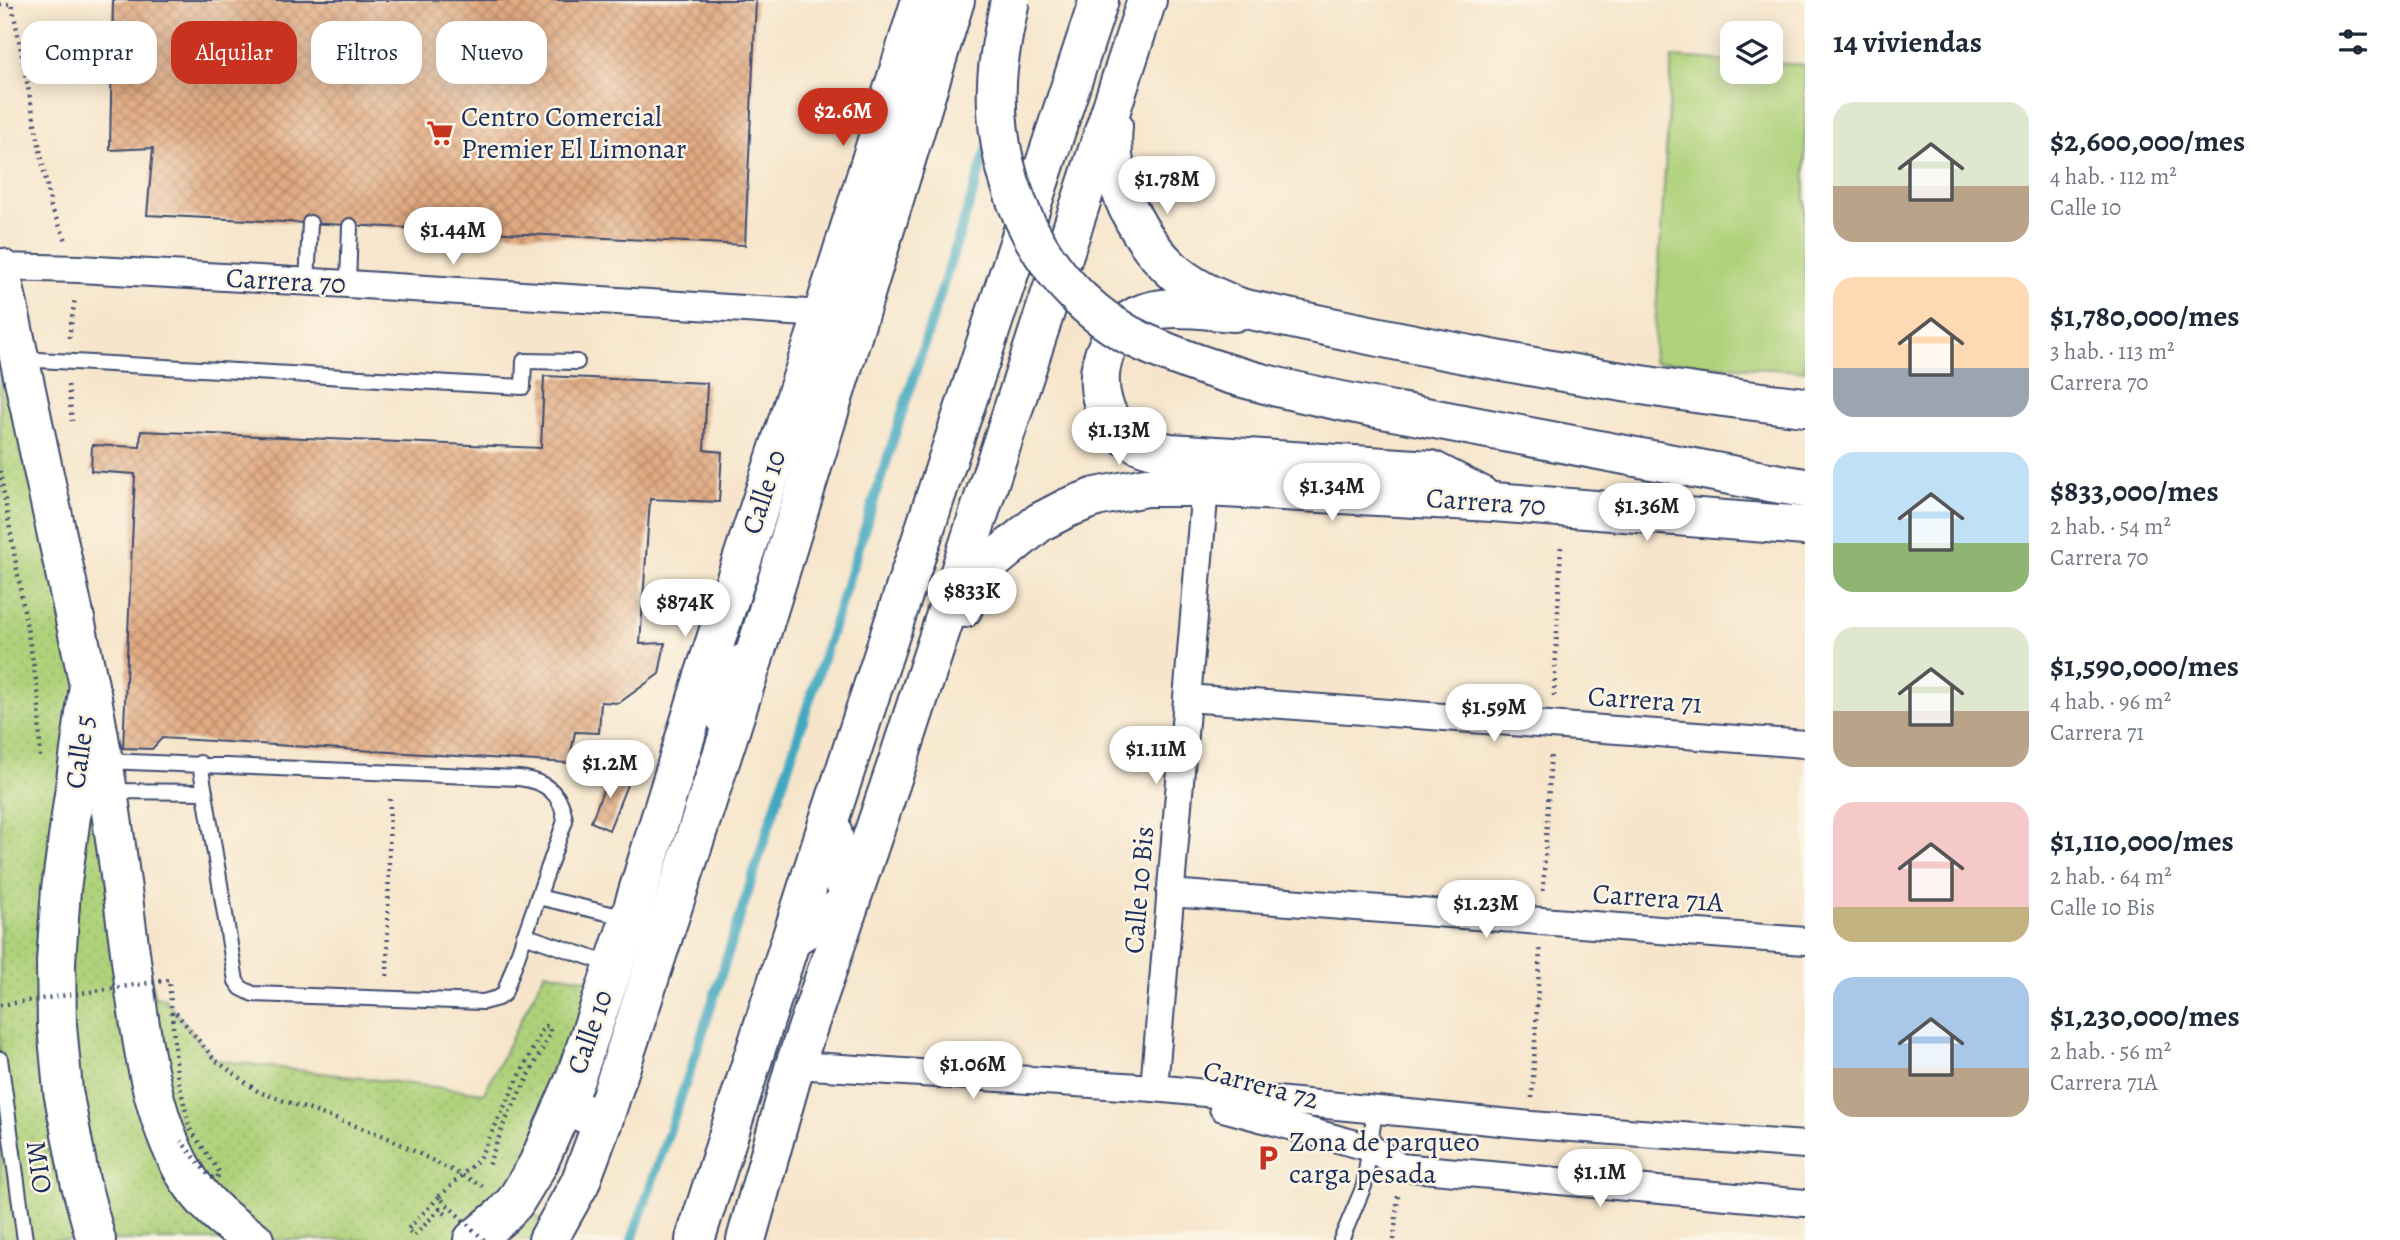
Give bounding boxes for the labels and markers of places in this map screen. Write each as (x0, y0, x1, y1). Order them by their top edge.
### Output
pin: $2.6M (794, 88, 892, 148)
place label: Centro Comercial Premier El Limonar (461, 98, 687, 168)
supermarket icon: Centro Comercial Premier El Limonar (425, 118, 455, 148)
pin: $1.78M (1110, 156, 1224, 216)
pin: $1.44M (396, 208, 510, 267)
pin: $1.13M (1062, 407, 1176, 467)
pin: $1.34M (1275, 463, 1389, 523)
pin: $1.36M (1590, 484, 1704, 543)
pin: $833K (923, 568, 1021, 628)
pin: $874K (636, 580, 734, 639)
pin: $1.59M (1437, 684, 1551, 744)
pin: $1.11M (1099, 726, 1213, 786)
pin: $1.2M (561, 740, 659, 800)
pin: $1.23M (1429, 880, 1543, 940)
pin: $1.06M (916, 1042, 1030, 1101)
place label: Zona de parqueo carga pesada (1289, 1123, 1480, 1193)
parking icon: Zona de parqueo carga pesada (1253, 1143, 1283, 1173)
pin: $1.1M (1551, 1150, 1649, 1209)

